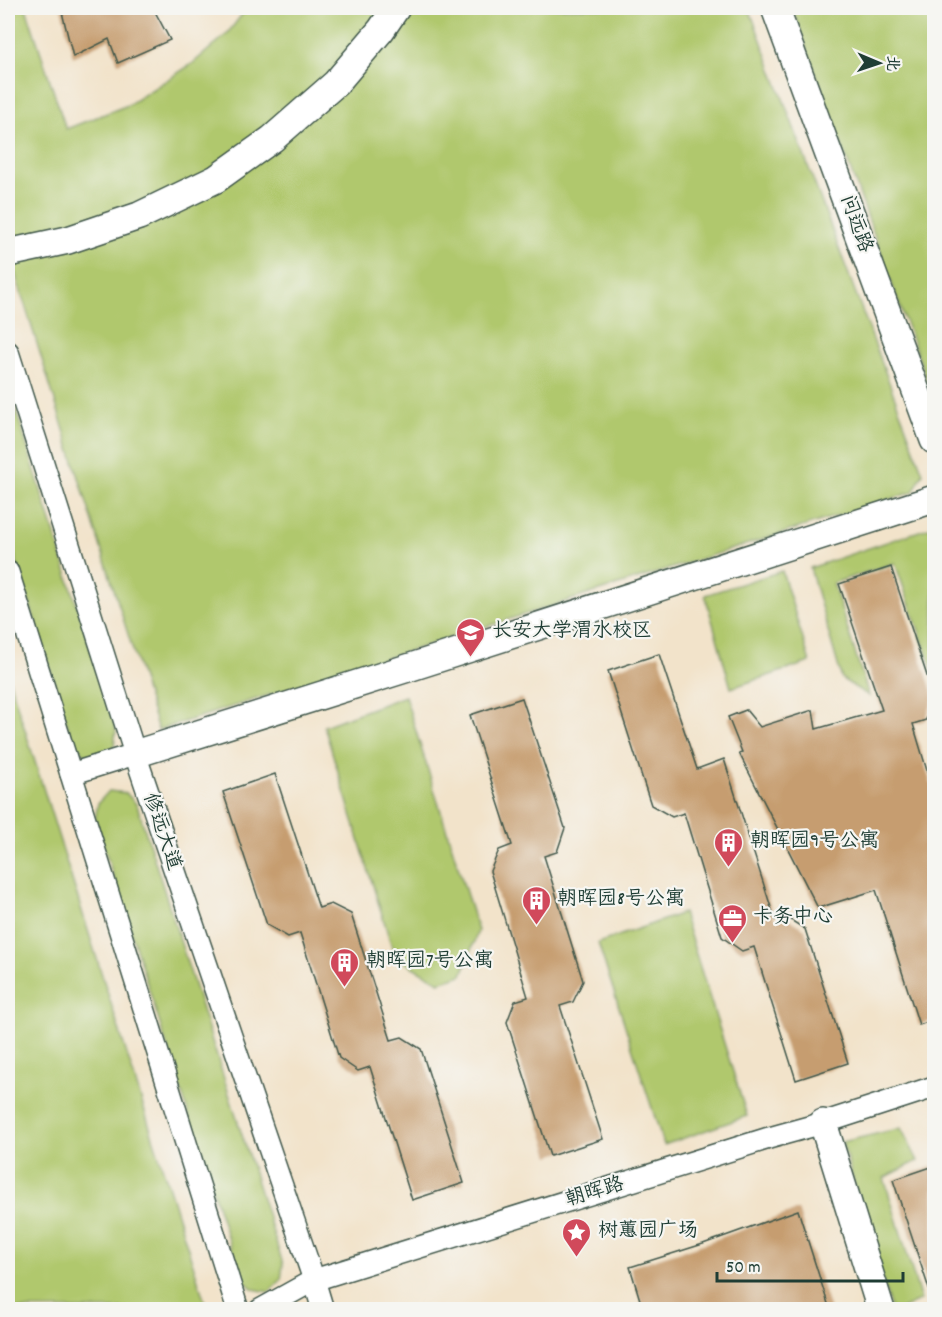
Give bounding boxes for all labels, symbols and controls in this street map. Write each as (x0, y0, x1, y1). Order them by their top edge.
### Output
north arrow (849, 33, 909, 93)
text: 北 (880, 55, 903, 72)
street label: 问远路 (832, 191, 879, 258)
school or university icon: 长安大学渭水校区 (455, 616, 487, 658)
place label: 长安大学渭水校区 (492, 618, 652, 646)
street label: 修远大道 (135, 790, 187, 874)
building icon: 朝晖园9号公寓 (713, 826, 745, 868)
place label: 朝晖园9号公寓 (750, 828, 879, 856)
building icon: 朝晖园8号公寓 (520, 884, 552, 926)
place label: 朝晖园8号公寓 (557, 886, 685, 914)
office icon: 卡务中心 (716, 902, 748, 944)
place label: 卡务中心 (753, 904, 833, 932)
building icon: 朝晖园7号公寓 (329, 946, 361, 988)
place label: 朝晖园7号公寓 (366, 948, 494, 976)
street label: 朝晖路 (562, 1171, 629, 1215)
place icon: 树蕙园广场 (561, 1216, 593, 1258)
place label: 树蕙园广场 (598, 1218, 698, 1246)
scale bar (717, 1245, 903, 1283)
text: 50 m (726, 1256, 761, 1281)

